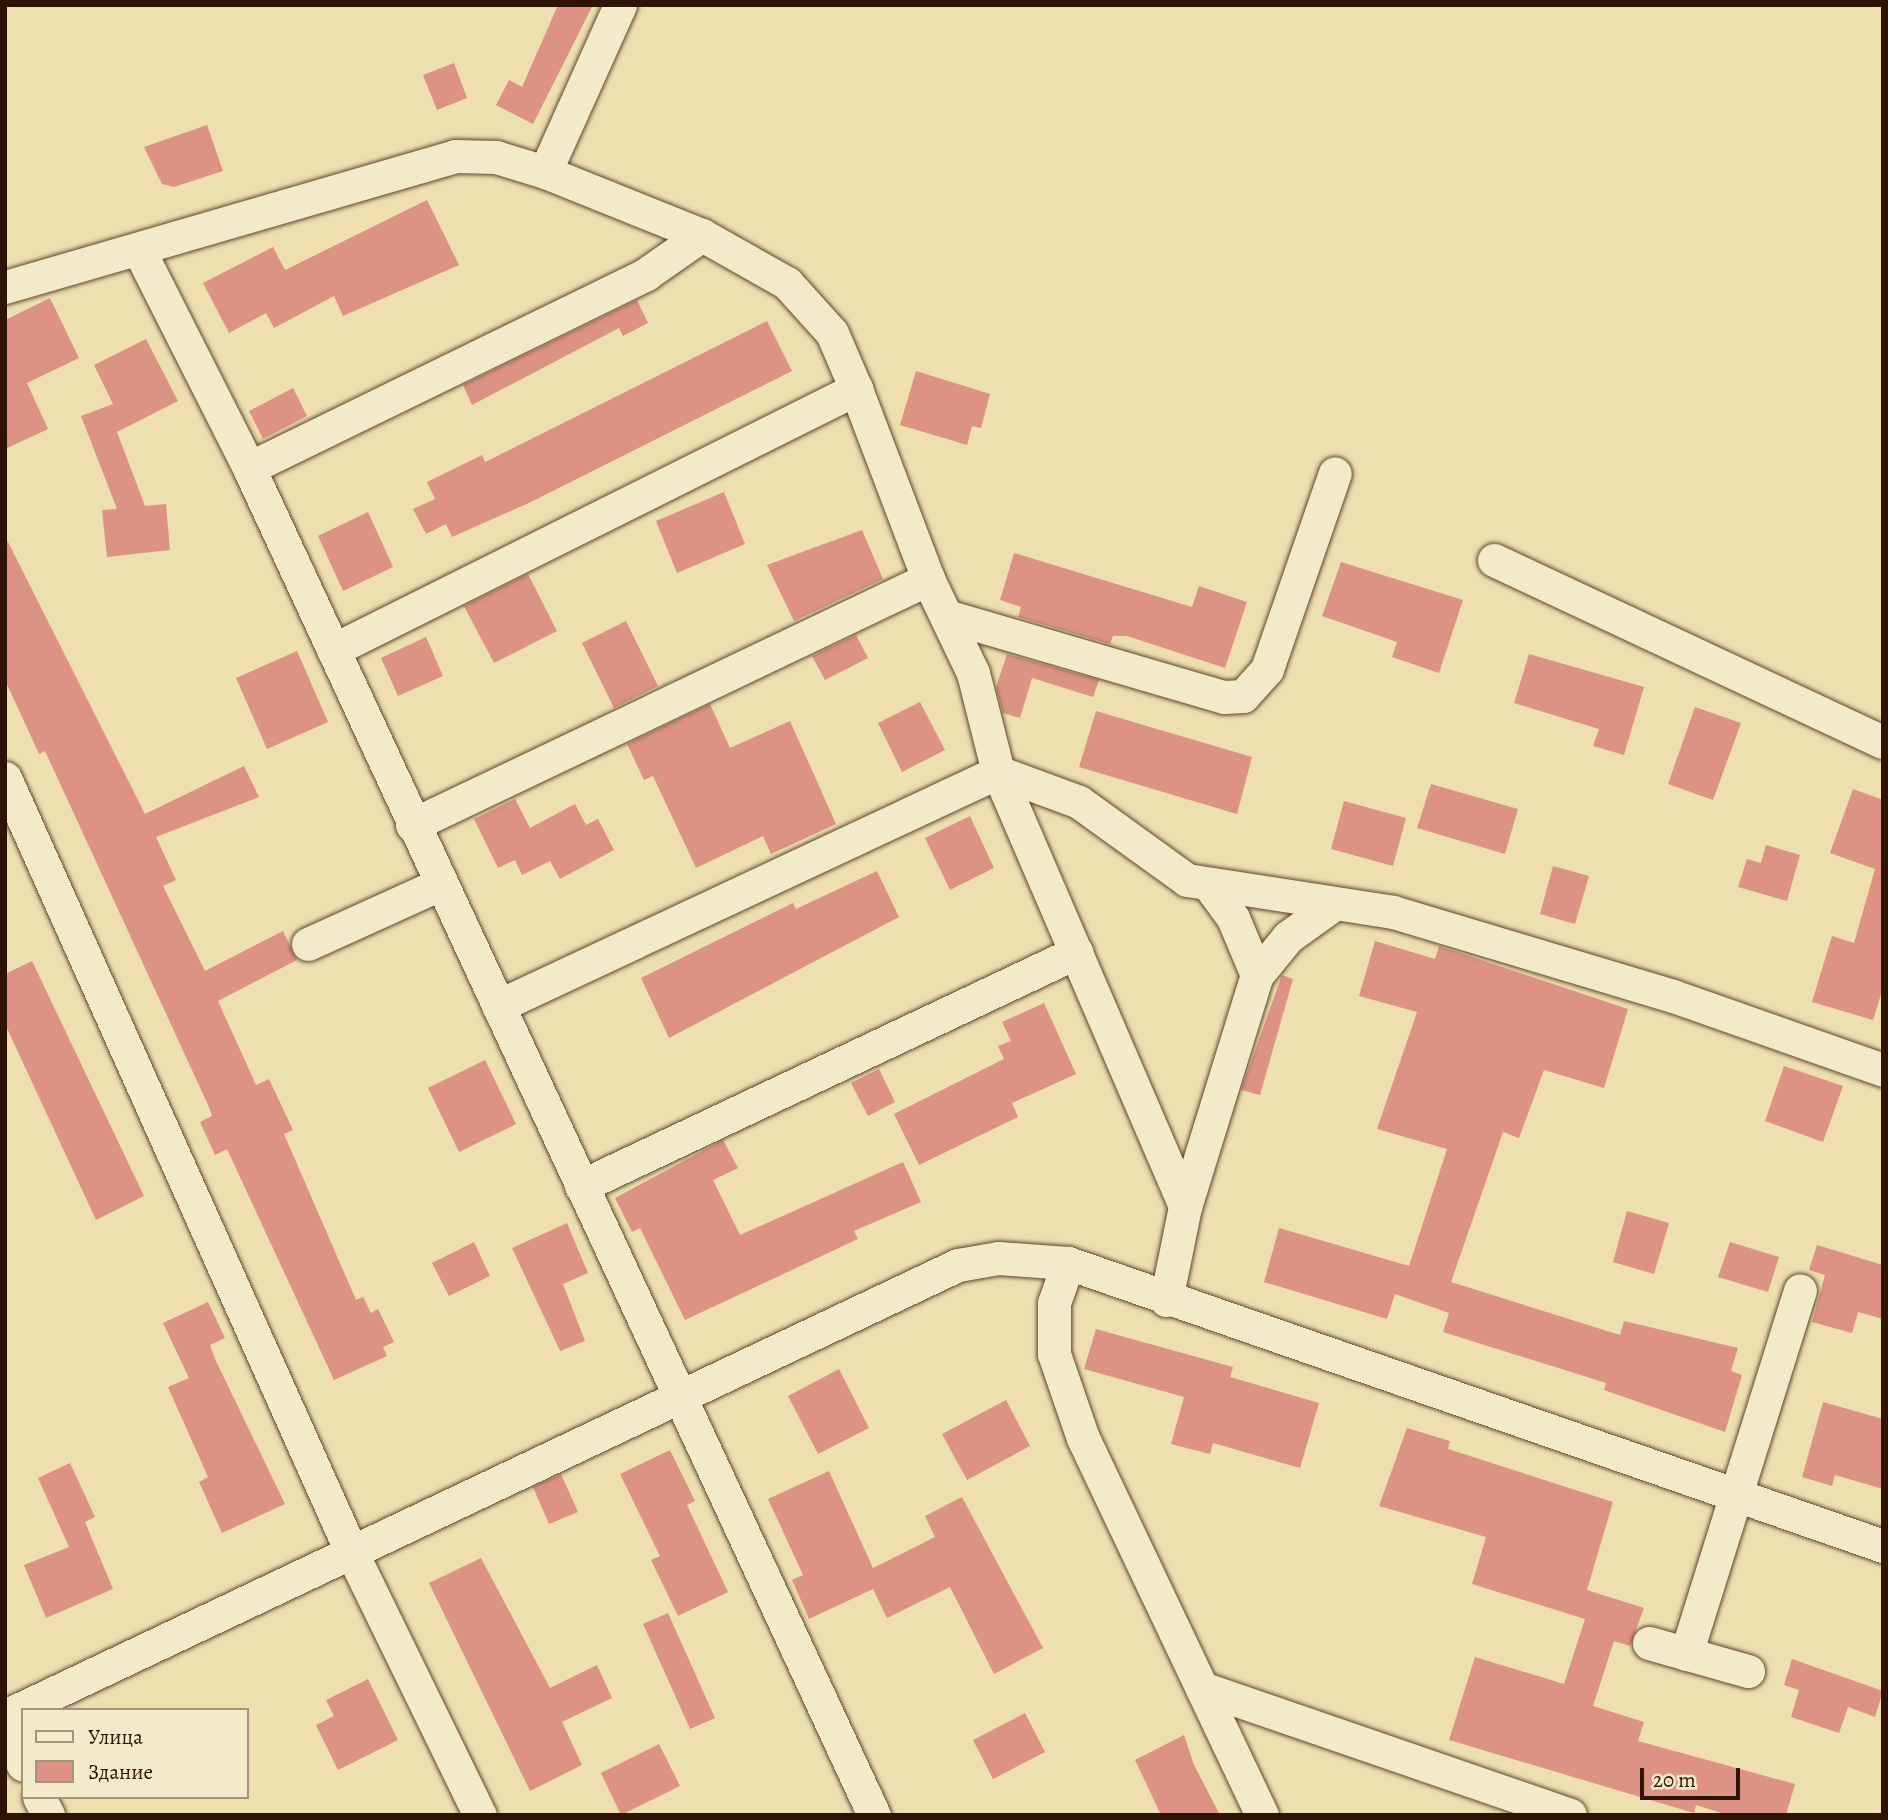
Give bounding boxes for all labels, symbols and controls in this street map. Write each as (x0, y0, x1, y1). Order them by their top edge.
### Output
legend (21, 1708, 248, 1799)
text: Улица (88, 1723, 143, 1751)
scale bar (1643, 1754, 1743, 1798)
text: Здание (88, 1758, 153, 1786)
text: 20 m (1653, 1766, 1696, 1794)

